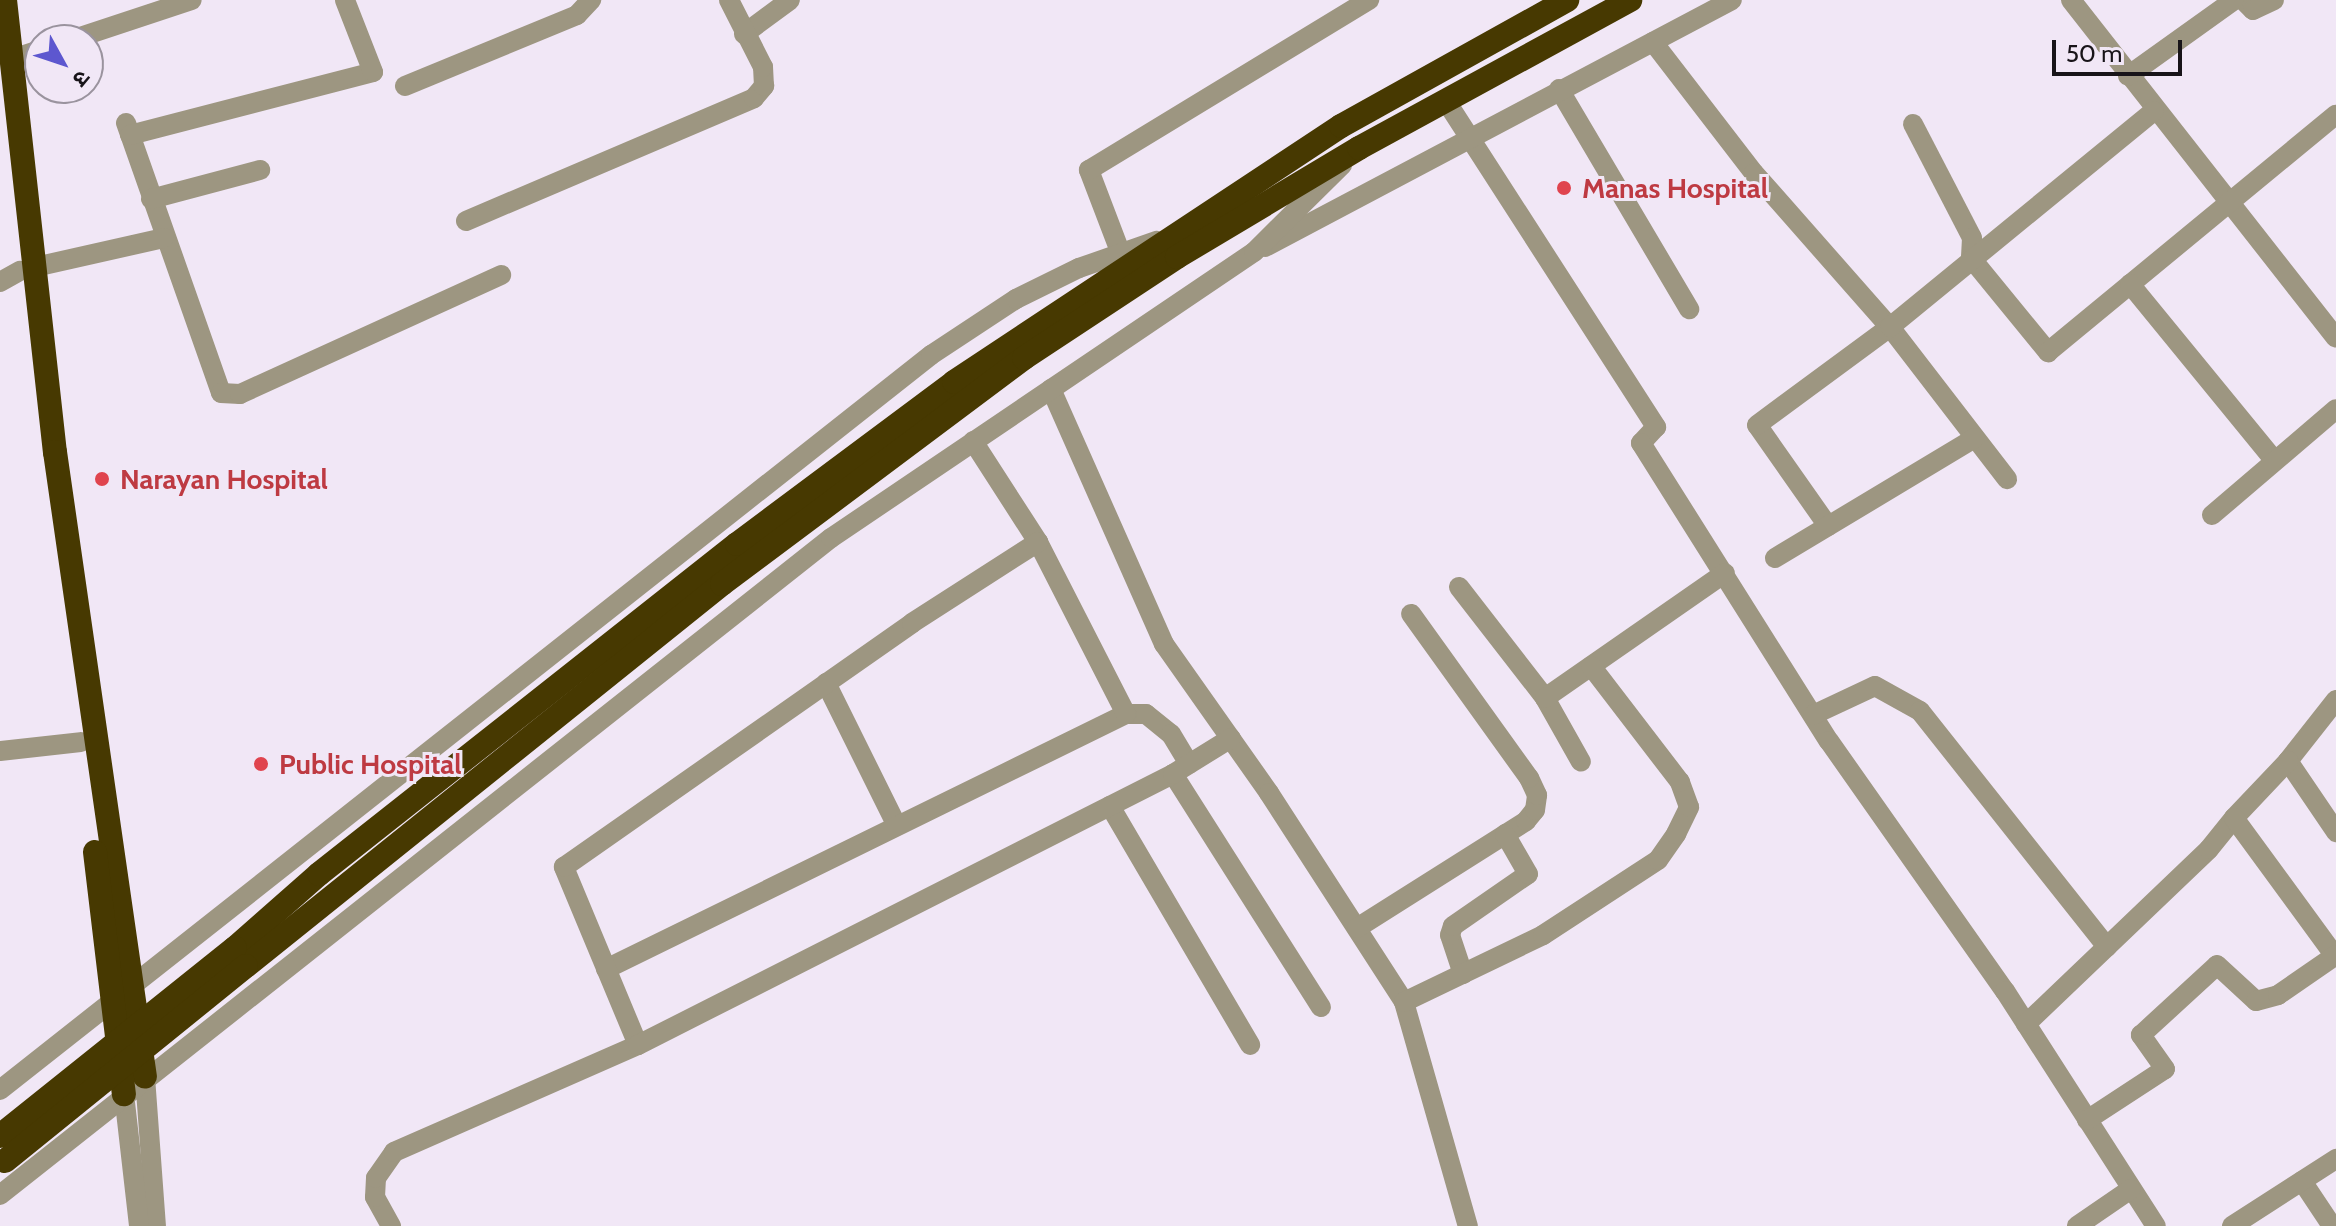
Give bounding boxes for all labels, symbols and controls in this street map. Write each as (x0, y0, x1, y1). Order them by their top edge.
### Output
north arrow (24, 24, 104, 104)
scale bar (2056, 24, 2186, 74)
text: 50 m (2066, 39, 2122, 68)
text: उ (67, 65, 96, 92)
place label: Manas Hospital (1582, 171, 1768, 205)
marker: Manas Hospital (1553, 177, 1575, 199)
place label: Narayan Hospital (120, 462, 328, 496)
marker: Narayan Hospital (91, 468, 113, 490)
place label: Public Hospital (279, 747, 462, 781)
marker: Public Hospital (250, 753, 272, 775)

